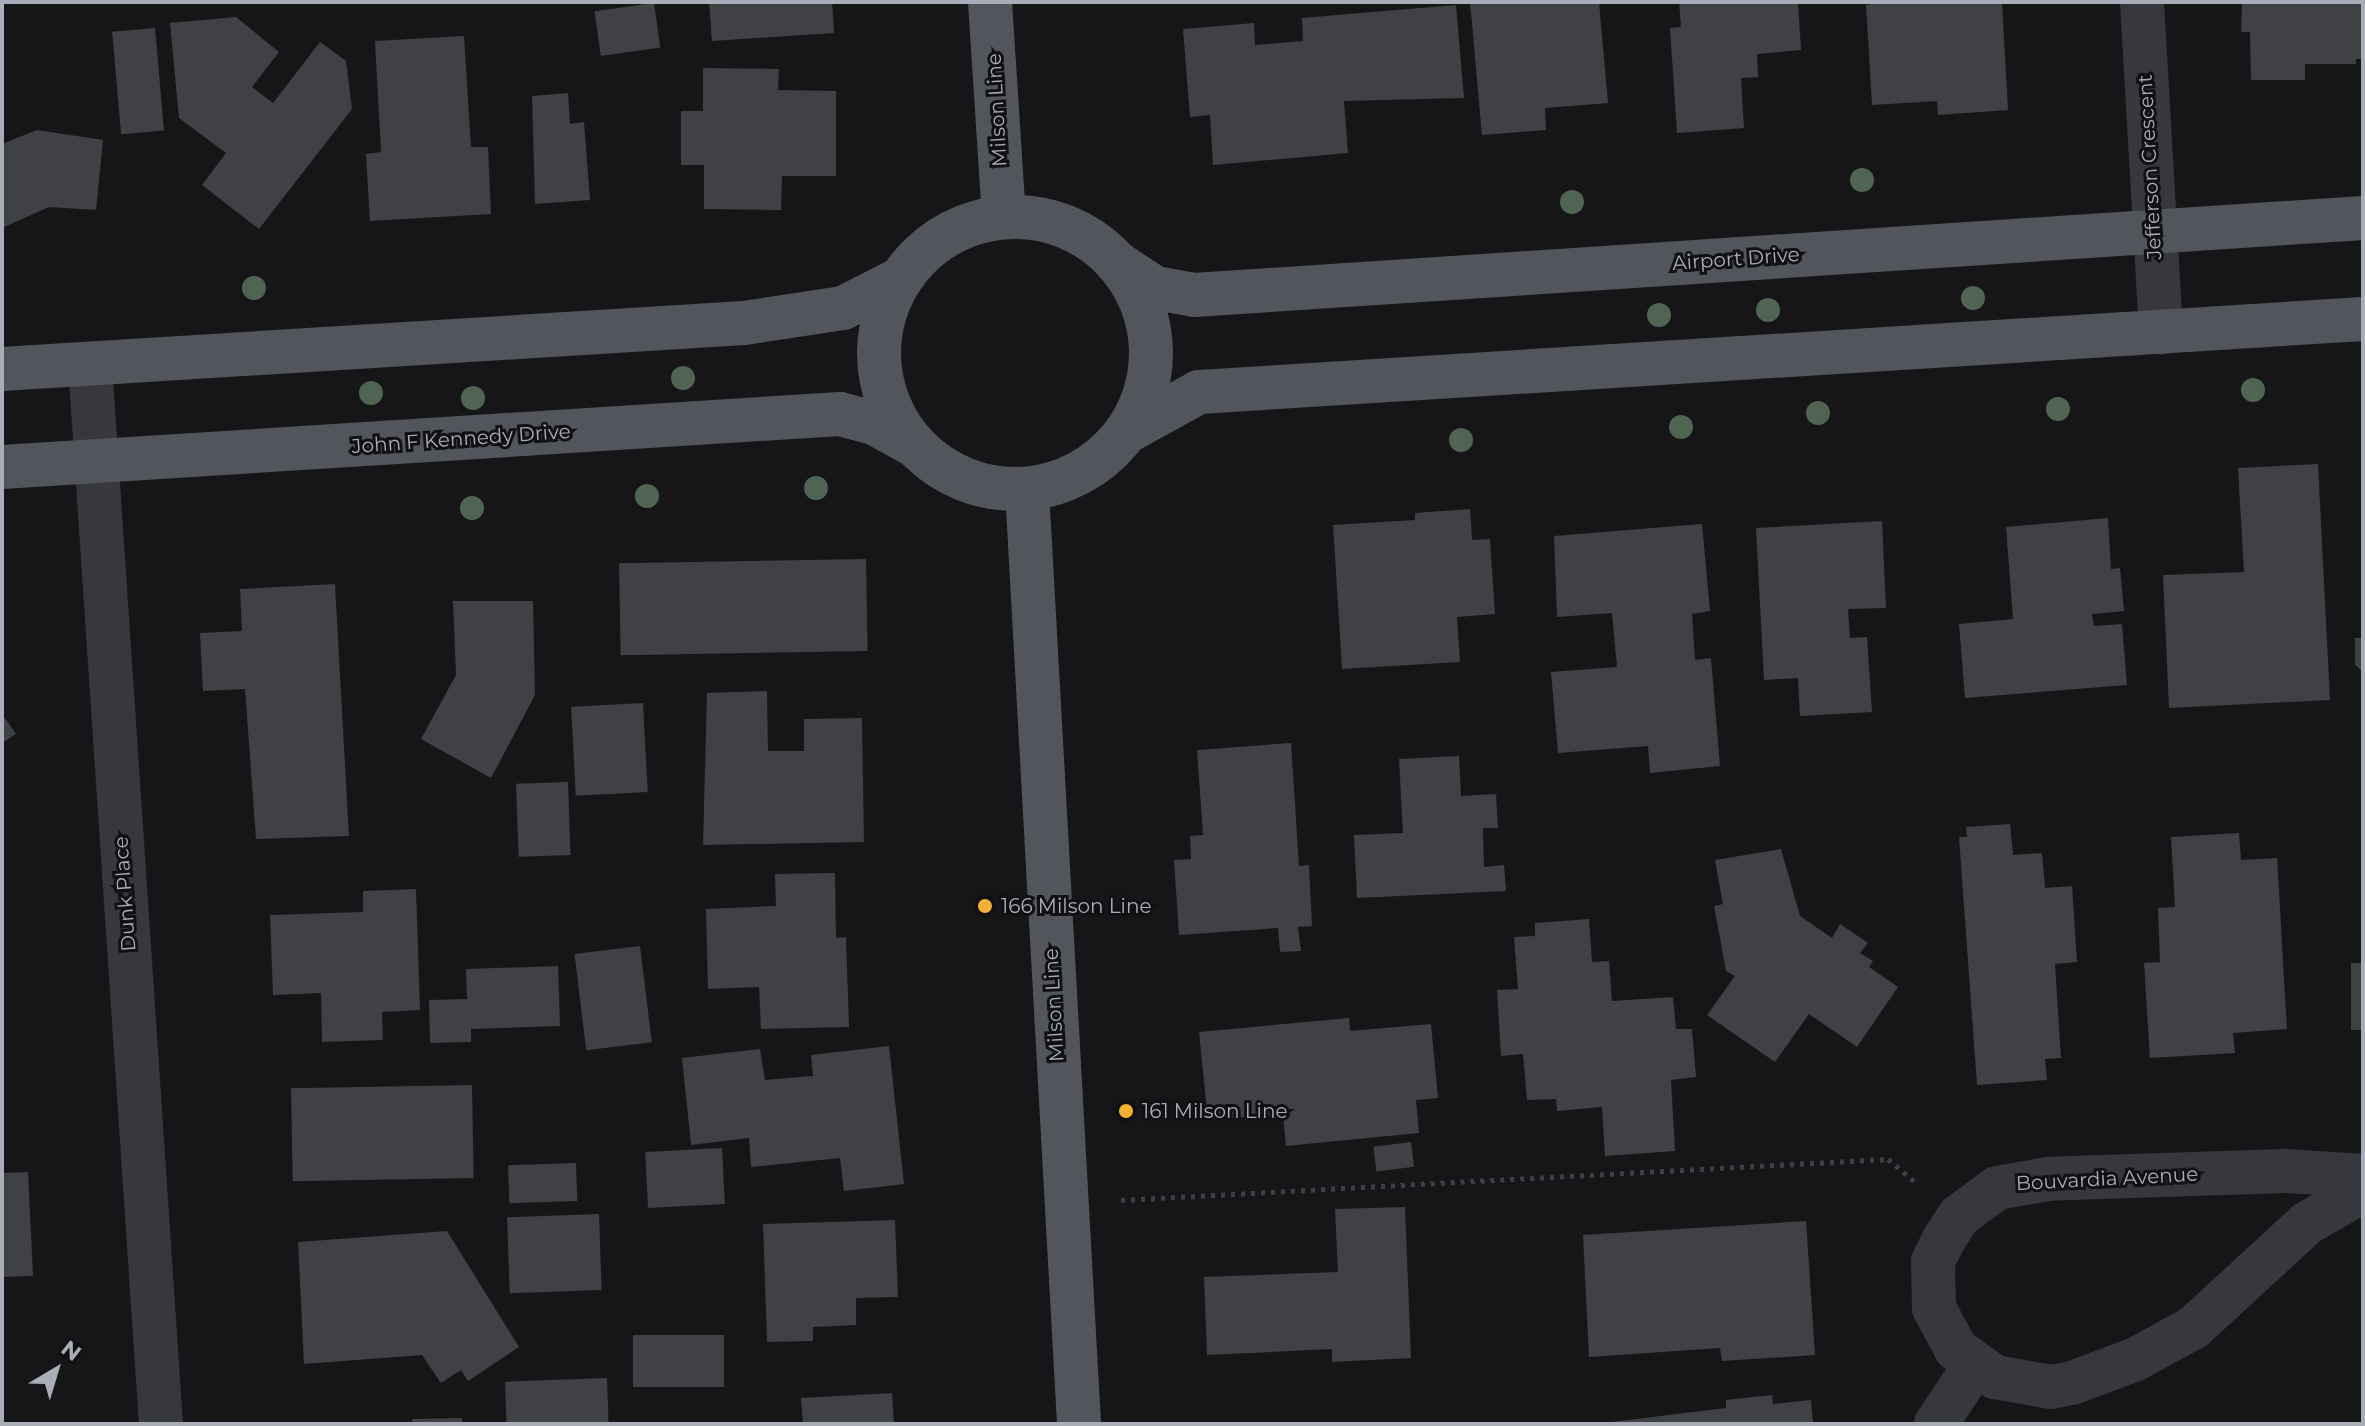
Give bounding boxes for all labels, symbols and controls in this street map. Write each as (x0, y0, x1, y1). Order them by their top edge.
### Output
street label: Milson Line (982, 53, 1012, 167)
street label: Jefferson Crescent (2133, 74, 2167, 260)
street label: Airport Drive (1671, 243, 1801, 275)
street label: John F Kennedy Drive (351, 419, 571, 459)
street label: Dunk Place (109, 836, 141, 952)
place label: 166 Milson Line (1001, 894, 1151, 918)
marker: 166 Milson Line (976, 897, 994, 915)
street label: Milson Line (1039, 948, 1069, 1062)
place label: 161 Milson Line (1142, 1099, 1288, 1123)
marker: 161 Milson Line (1117, 1102, 1135, 1120)
street label: Bouvardia Avenue (2015, 1162, 2199, 1196)
north arrow (16, 1330, 96, 1410)
text: N (56, 1335, 86, 1367)

